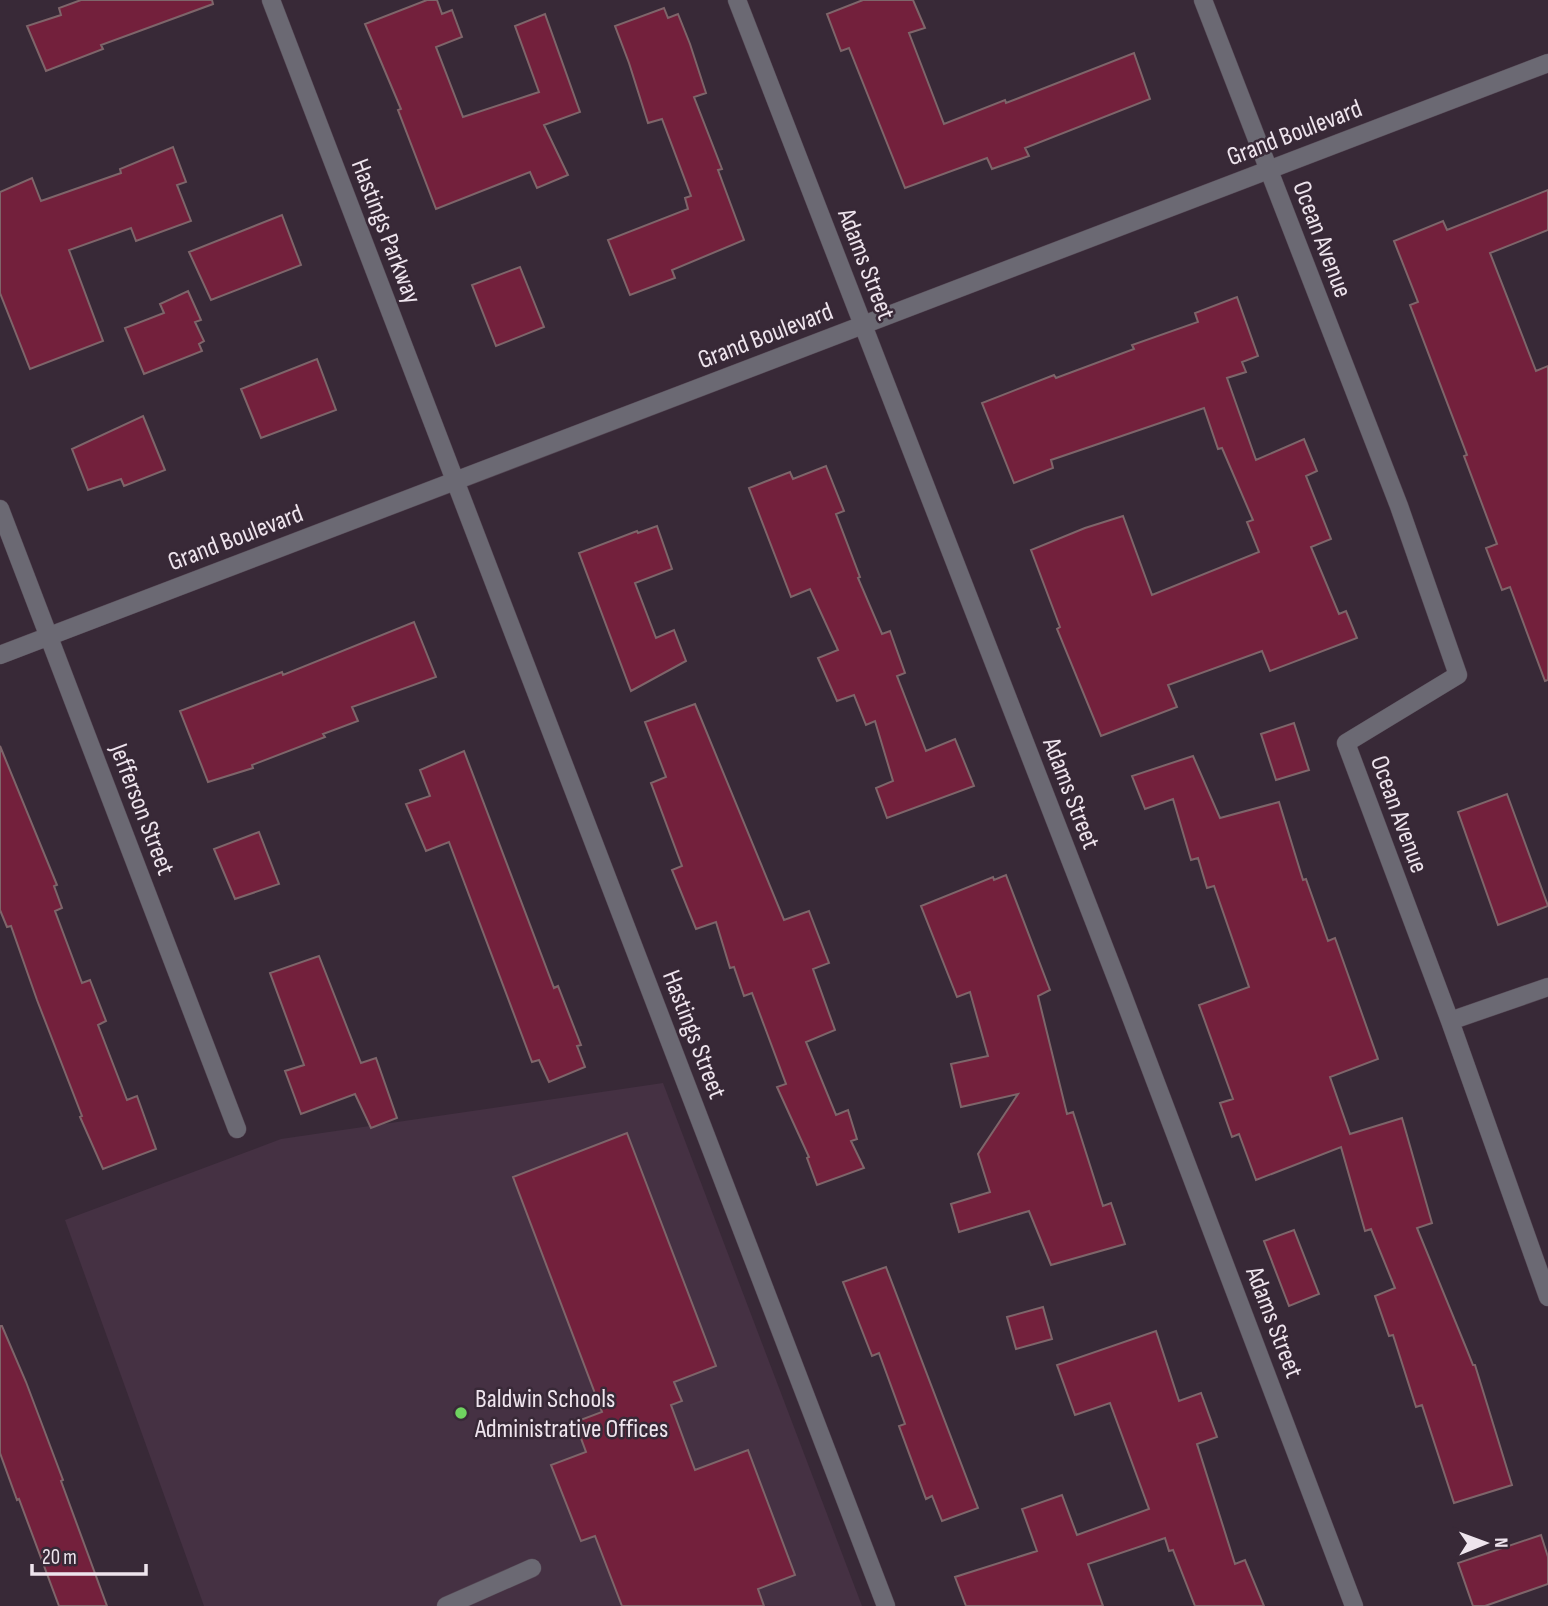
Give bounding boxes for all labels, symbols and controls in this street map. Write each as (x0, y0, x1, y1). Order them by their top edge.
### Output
street label: Grand Boulevard (1223, 93, 1366, 173)
street label: Hastings Parkway (344, 155, 427, 308)
street label: Ocean Avenue (1285, 177, 1358, 302)
street label: Adams Street (830, 204, 901, 325)
street label: Grand Boulevard (694, 296, 837, 376)
street label: Grand Boulevard (164, 498, 307, 578)
street label: Adams Street (1035, 733, 1106, 854)
street label: Jefferson Street (102, 739, 181, 880)
street label: Ocean Avenue (1363, 752, 1434, 877)
street label: Hastings Street (655, 966, 732, 1103)
street label: Adams Street (1238, 1262, 1309, 1383)
place label: Baldwin Schools Administrative Offices (474, 1384, 668, 1445)
marker: Baldwin Schools Administrative Offices (453, 1405, 469, 1421)
north arrow (1450, 1508, 1520, 1578)
scale bar (32, 1532, 145, 1576)
text: N (1489, 1537, 1512, 1548)
text: 20 m (42, 1545, 77, 1570)

